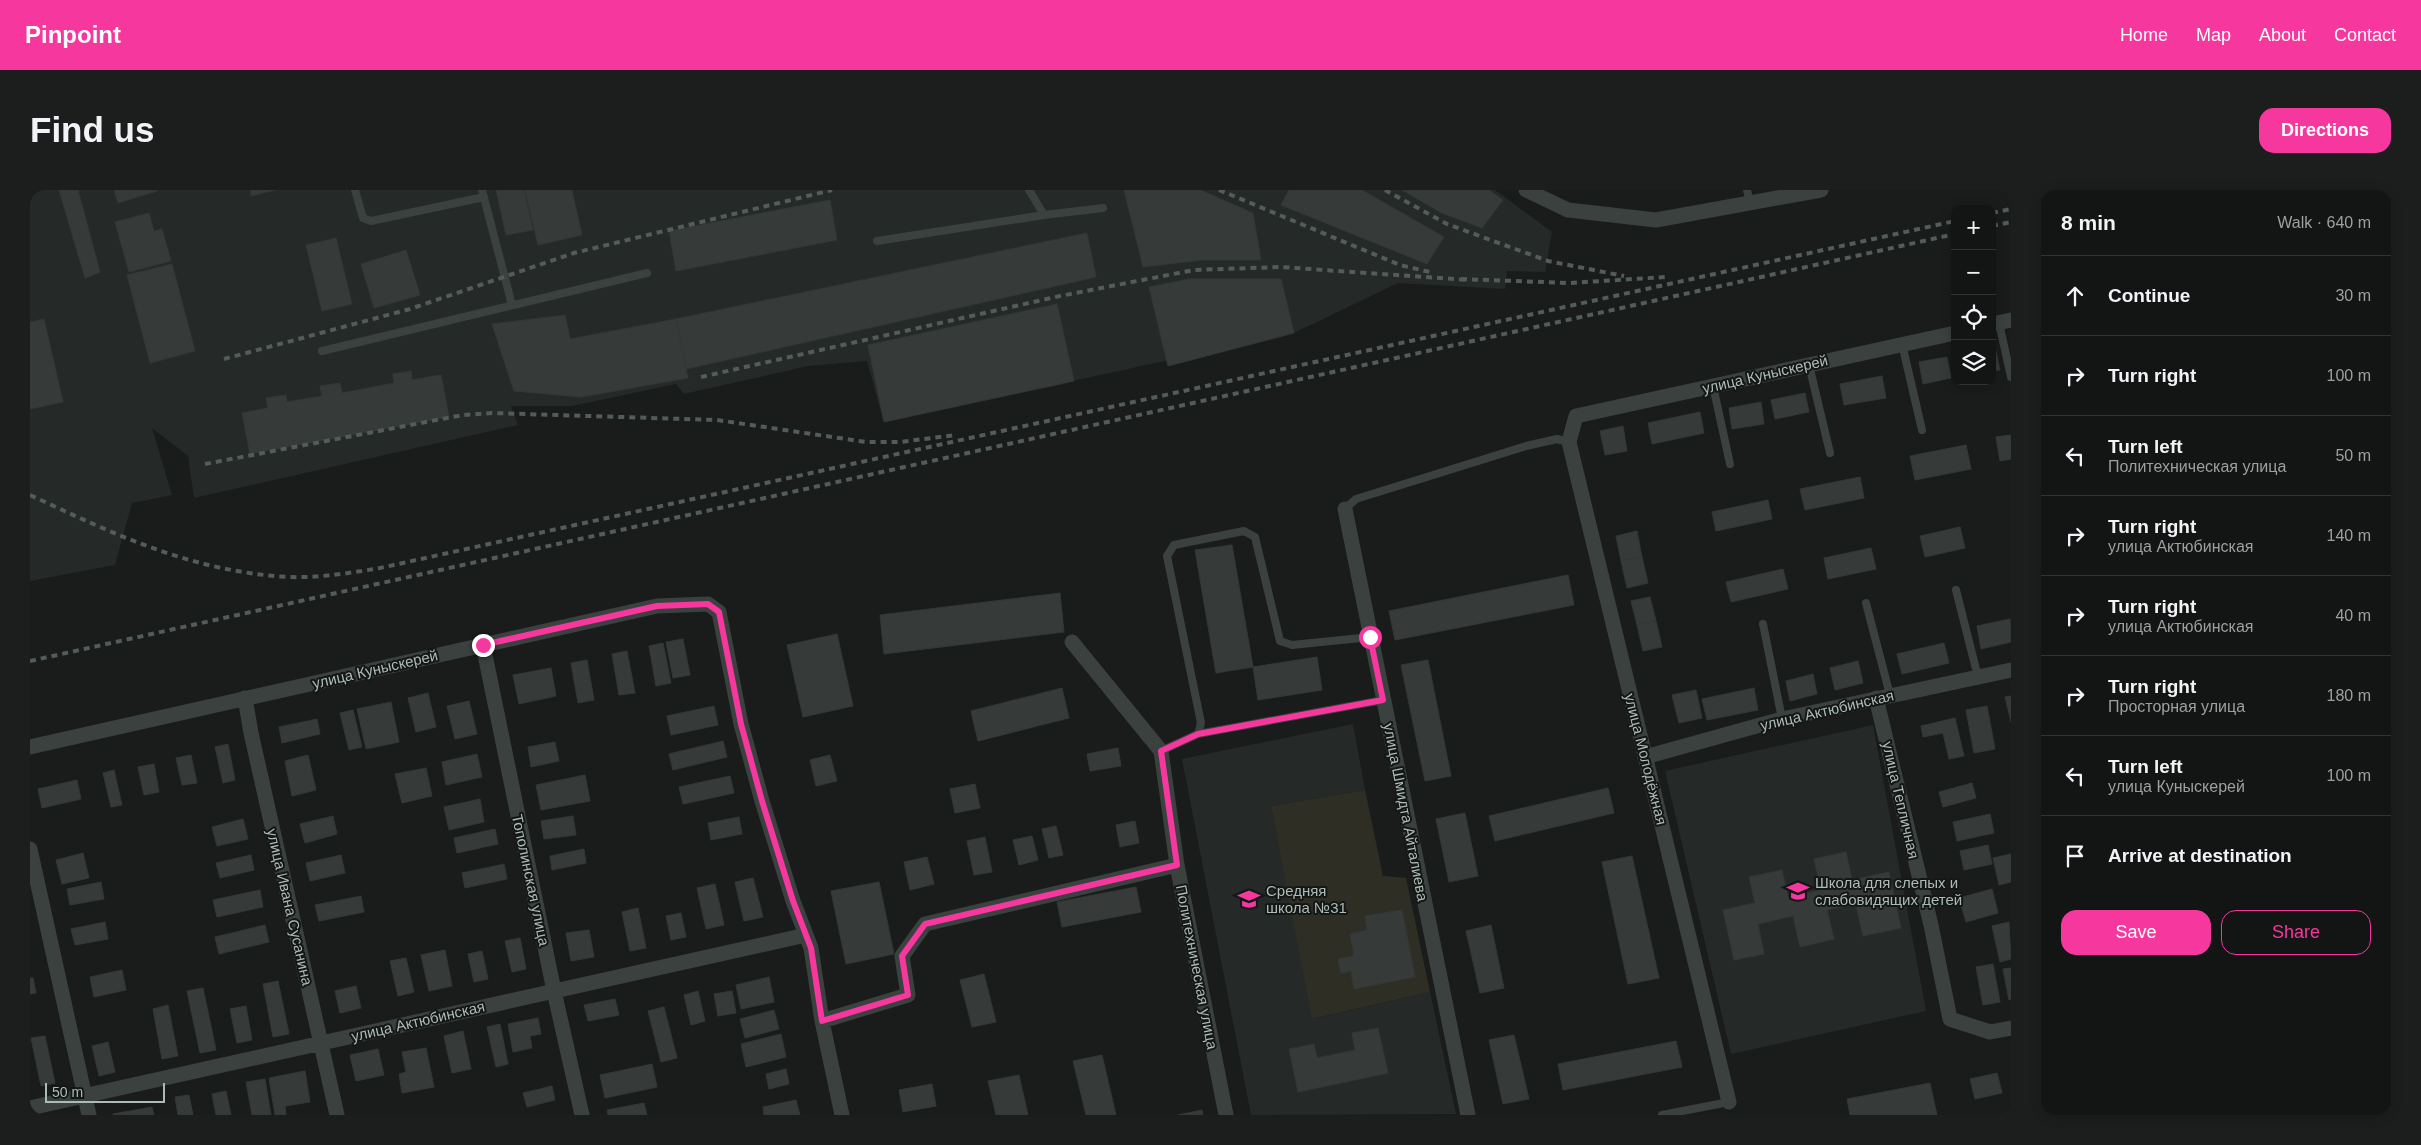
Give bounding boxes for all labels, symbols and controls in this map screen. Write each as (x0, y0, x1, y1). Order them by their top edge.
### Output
text: Pinpoint (25, 21, 121, 48)
text: Home (2120, 25, 2168, 45)
text: Map (2196, 25, 2231, 45)
text: About (2259, 25, 2306, 45)
text: Contact (2334, 25, 2396, 45)
button: Directions (2259, 108, 2391, 153)
text: Find us (30, 110, 154, 149)
map controls (1951, 205, 1996, 385)
button: + (1951, 205, 1996, 250)
text: 8 min (2061, 211, 2116, 234)
text: Walk · 640 m (2277, 214, 2371, 231)
button: − (1951, 250, 1996, 295)
icon: ahead (2061, 282, 2089, 310)
text: Continue (2108, 285, 2190, 306)
text: 30 m (2335, 287, 2371, 304)
button: locate (1951, 295, 1996, 340)
button: layers (1951, 340, 1996, 385)
street label: улица Куныскерей (1701, 351, 1829, 397)
icon: right (2061, 362, 2089, 390)
text: Turn right (2108, 365, 2196, 386)
text: 100 m (2327, 367, 2371, 384)
text: Turn left (2108, 436, 2183, 457)
icon: left (2061, 442, 2089, 470)
text: 50 m (2335, 447, 2371, 464)
text: Политехническая улица (2108, 458, 2286, 475)
text: Turn right (2108, 516, 2196, 537)
icon: right (2061, 522, 2089, 550)
text: 140 m (2327, 527, 2371, 544)
text: улица Актюбинская (2108, 538, 2253, 555)
text: Turn right (2108, 596, 2196, 617)
icon: right (2061, 602, 2089, 630)
text: 40 m (2335, 607, 2371, 624)
text: улица Актюбинская (2108, 618, 2253, 635)
route start (1359, 626, 1382, 649)
route end (472, 634, 495, 657)
street label: улица Куныскерей (311, 646, 439, 692)
text: Turn right (2108, 676, 2196, 697)
icon: right (2061, 682, 2089, 710)
street label: улица Актюбинская (1759, 686, 1895, 734)
text: 180 m (2327, 687, 2371, 704)
street label: улица Молодёжная (1621, 692, 1671, 826)
text: Просторная улица (2108, 698, 2245, 715)
street label: улица Шмидта Айталиева (1380, 722, 1432, 903)
street label: улица Тепличная (1879, 740, 1923, 860)
text: Turn left (2108, 756, 2183, 777)
icon: left (2061, 762, 2089, 790)
text: 100 m (2327, 767, 2371, 784)
text: улица Куныскерей (2108, 778, 2245, 795)
street label: Тополинская улица (509, 813, 553, 948)
street label: улица Ивана Сусанина (264, 827, 316, 988)
icon: arrive (2061, 842, 2089, 870)
text: Arrive at destination (2108, 845, 2292, 866)
place label: Школа для слепых и слабовидящих детей (1815, 874, 1962, 908)
school or university icon: Школа для слепых и слабовидящих детей (1785, 878, 1811, 904)
place label: Средняя школа №31 (1266, 882, 1347, 916)
street label: Политехническая улица (1173, 883, 1221, 1051)
school or university icon: Средняя школа №31 (1236, 886, 1262, 912)
button: Save (2061, 910, 2211, 955)
button: Share (2221, 910, 2371, 955)
street label: улица Актюбинская (350, 997, 486, 1045)
scale bar (45, 1080, 165, 1103)
text: 50 m (52, 1084, 83, 1100)

